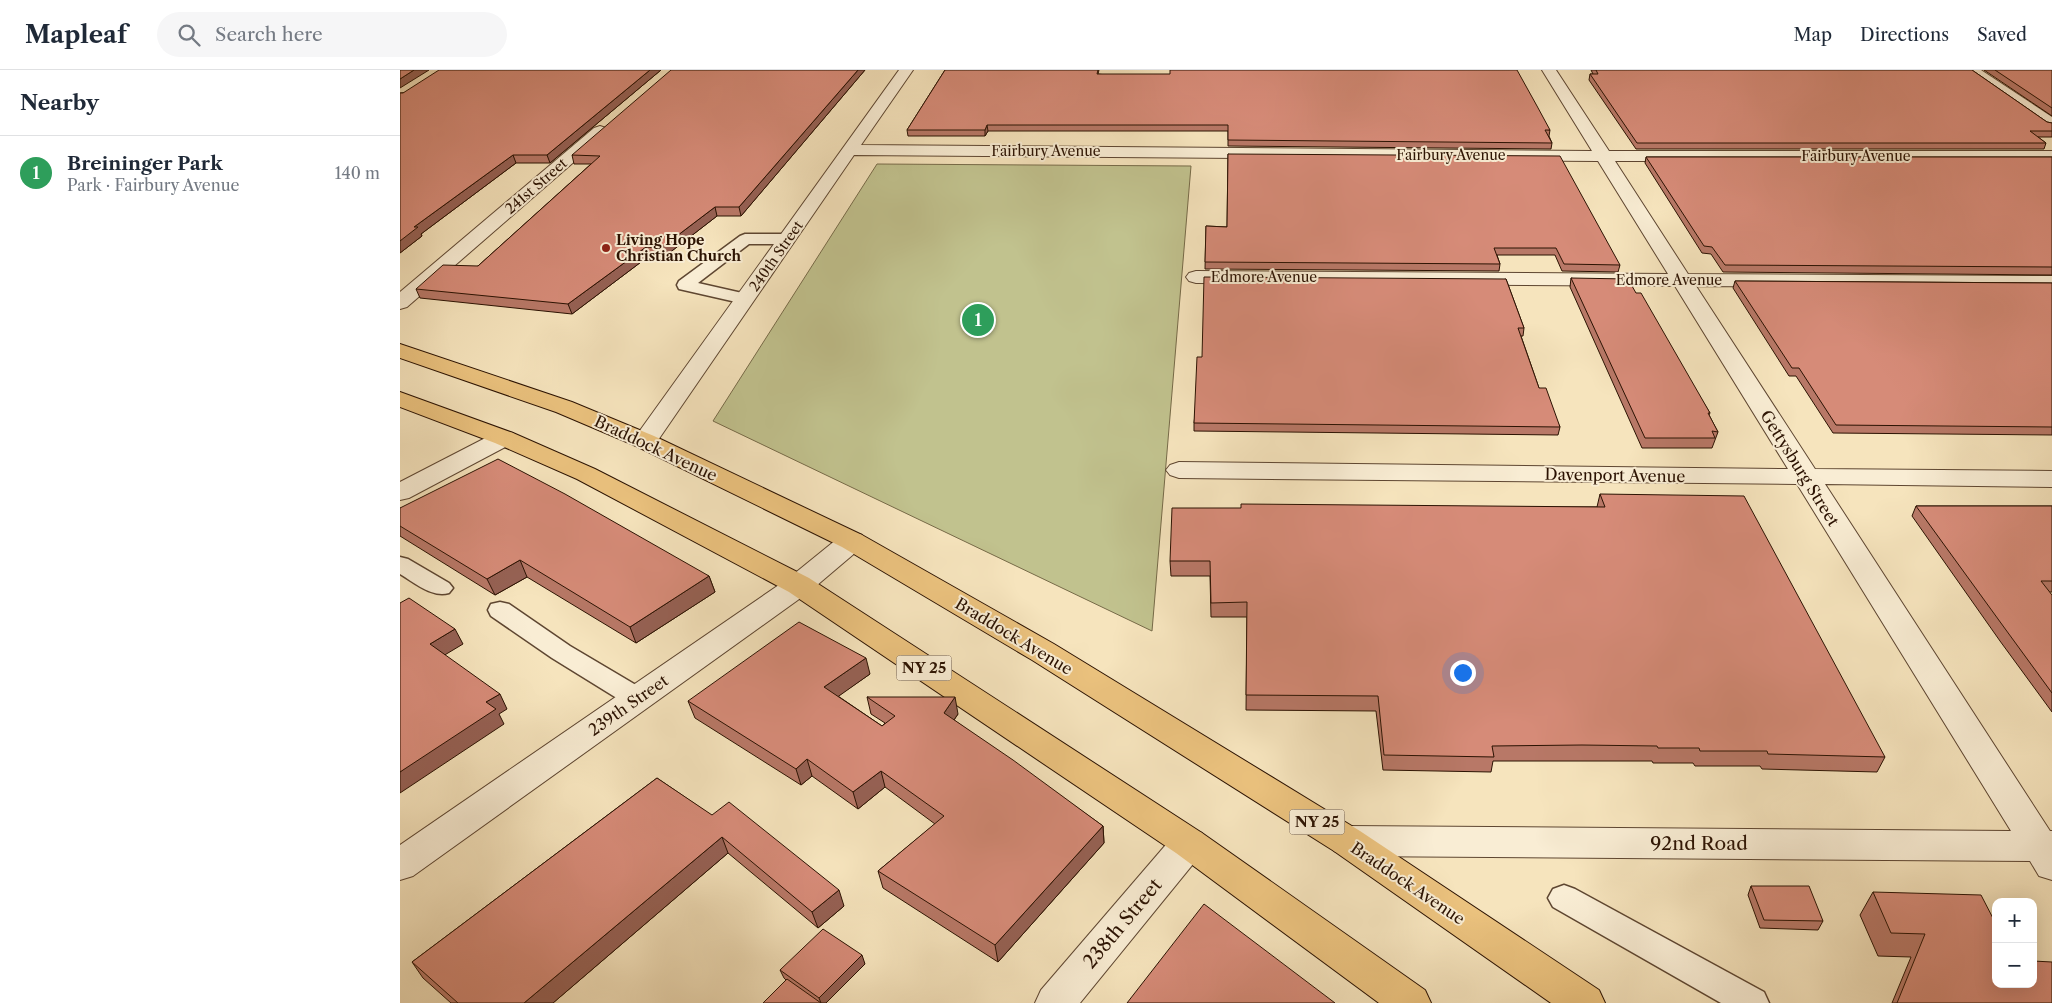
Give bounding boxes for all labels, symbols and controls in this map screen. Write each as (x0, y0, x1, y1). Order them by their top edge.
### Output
search box (157, 12, 507, 57)
text: Mapleaf (25, 20, 127, 49)
icon: search (175, 21, 203, 49)
text: Search here (215, 23, 323, 46)
text: Map (1793, 24, 1832, 46)
text: Directions (1860, 24, 1949, 46)
text: Saved (1977, 24, 2027, 46)
text: Nearby (20, 90, 99, 115)
street label: Fairbury Avenue (991, 142, 1101, 160)
street label: Fairbury Avenue (1396, 146, 1506, 164)
street label: Fairbury Avenue (1801, 147, 1911, 165)
text: Breininger Park (67, 152, 223, 175)
street label: 241st Street (501, 154, 571, 218)
text: 1 (32, 163, 40, 183)
text: 140 m (335, 163, 380, 183)
text: Park · Fairbury Avenue (67, 175, 239, 195)
street label: 240th Street (745, 217, 807, 295)
place label: Living Hope Christian Church (616, 231, 741, 265)
marker: Living Hope Christian Church (600, 242, 612, 254)
street label: Edmore Avenue (1211, 268, 1317, 286)
street label: Edmore Avenue (1616, 271, 1722, 289)
pin: 1 (962, 301, 994, 339)
street label: Gettysburg Street (1756, 406, 1844, 530)
street label: Braddock Avenue (591, 411, 721, 485)
street label: Davenport Avenue (1544, 464, 1686, 486)
street label: Braddock Avenue (952, 593, 1076, 679)
road number: NY 25 (896, 656, 952, 680)
your location (1450, 660, 1476, 686)
street label: 239th Street (584, 670, 672, 740)
road number: NY 25 (1290, 810, 1344, 834)
street label: 92nd Road (1650, 832, 1748, 855)
street label: Braddock Avenue (1347, 837, 1469, 929)
street label: 238th Street (1078, 874, 1167, 973)
map controls (1992, 898, 2037, 988)
button: + (1992, 898, 2037, 943)
button: − (1992, 943, 2037, 988)

